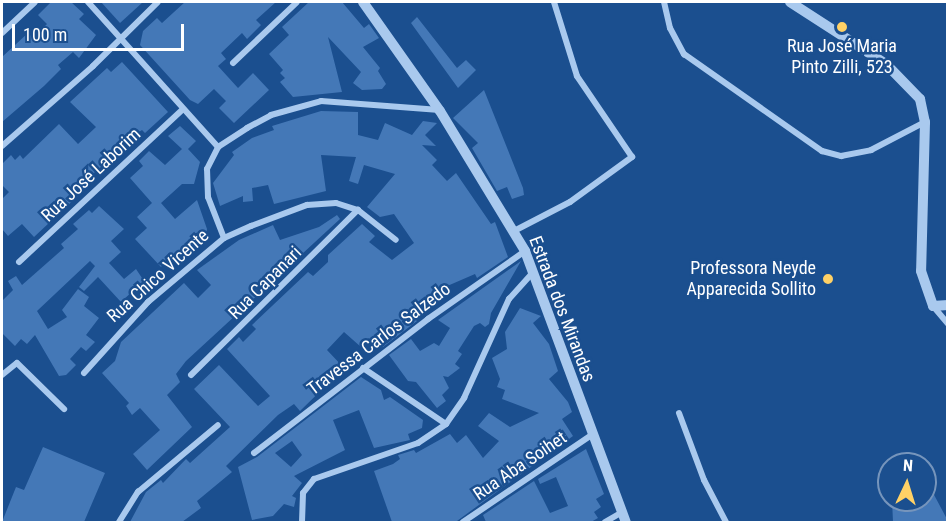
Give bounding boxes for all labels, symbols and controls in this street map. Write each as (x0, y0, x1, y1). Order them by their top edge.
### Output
scale bar (15, 12, 188, 50)
marker: Rua José Maria Pinto Zilli, 523 (835, 20, 849, 34)
text: 100 m (23, 24, 67, 45)
place label: Rua José Maria Pinto Zilli, 523 (787, 36, 897, 78)
street label: Rua José Laborim (37, 124, 145, 226)
street label: Rua Chico Vicente (103, 225, 213, 327)
street label: Estrada dos Mirandas (524, 233, 600, 385)
street label: Rua Capanari (224, 242, 306, 324)
place label: Professora Neyde Apparecida Sollito (686, 258, 816, 300)
marker: Professora Neyde Apparecida Sollito (821, 272, 835, 286)
street label: Travessa Carlos Salzedo (303, 278, 455, 400)
street label: Rua Aba Soihet (469, 427, 571, 505)
north arrow (877, 452, 937, 512)
text: N (903, 456, 914, 475)

